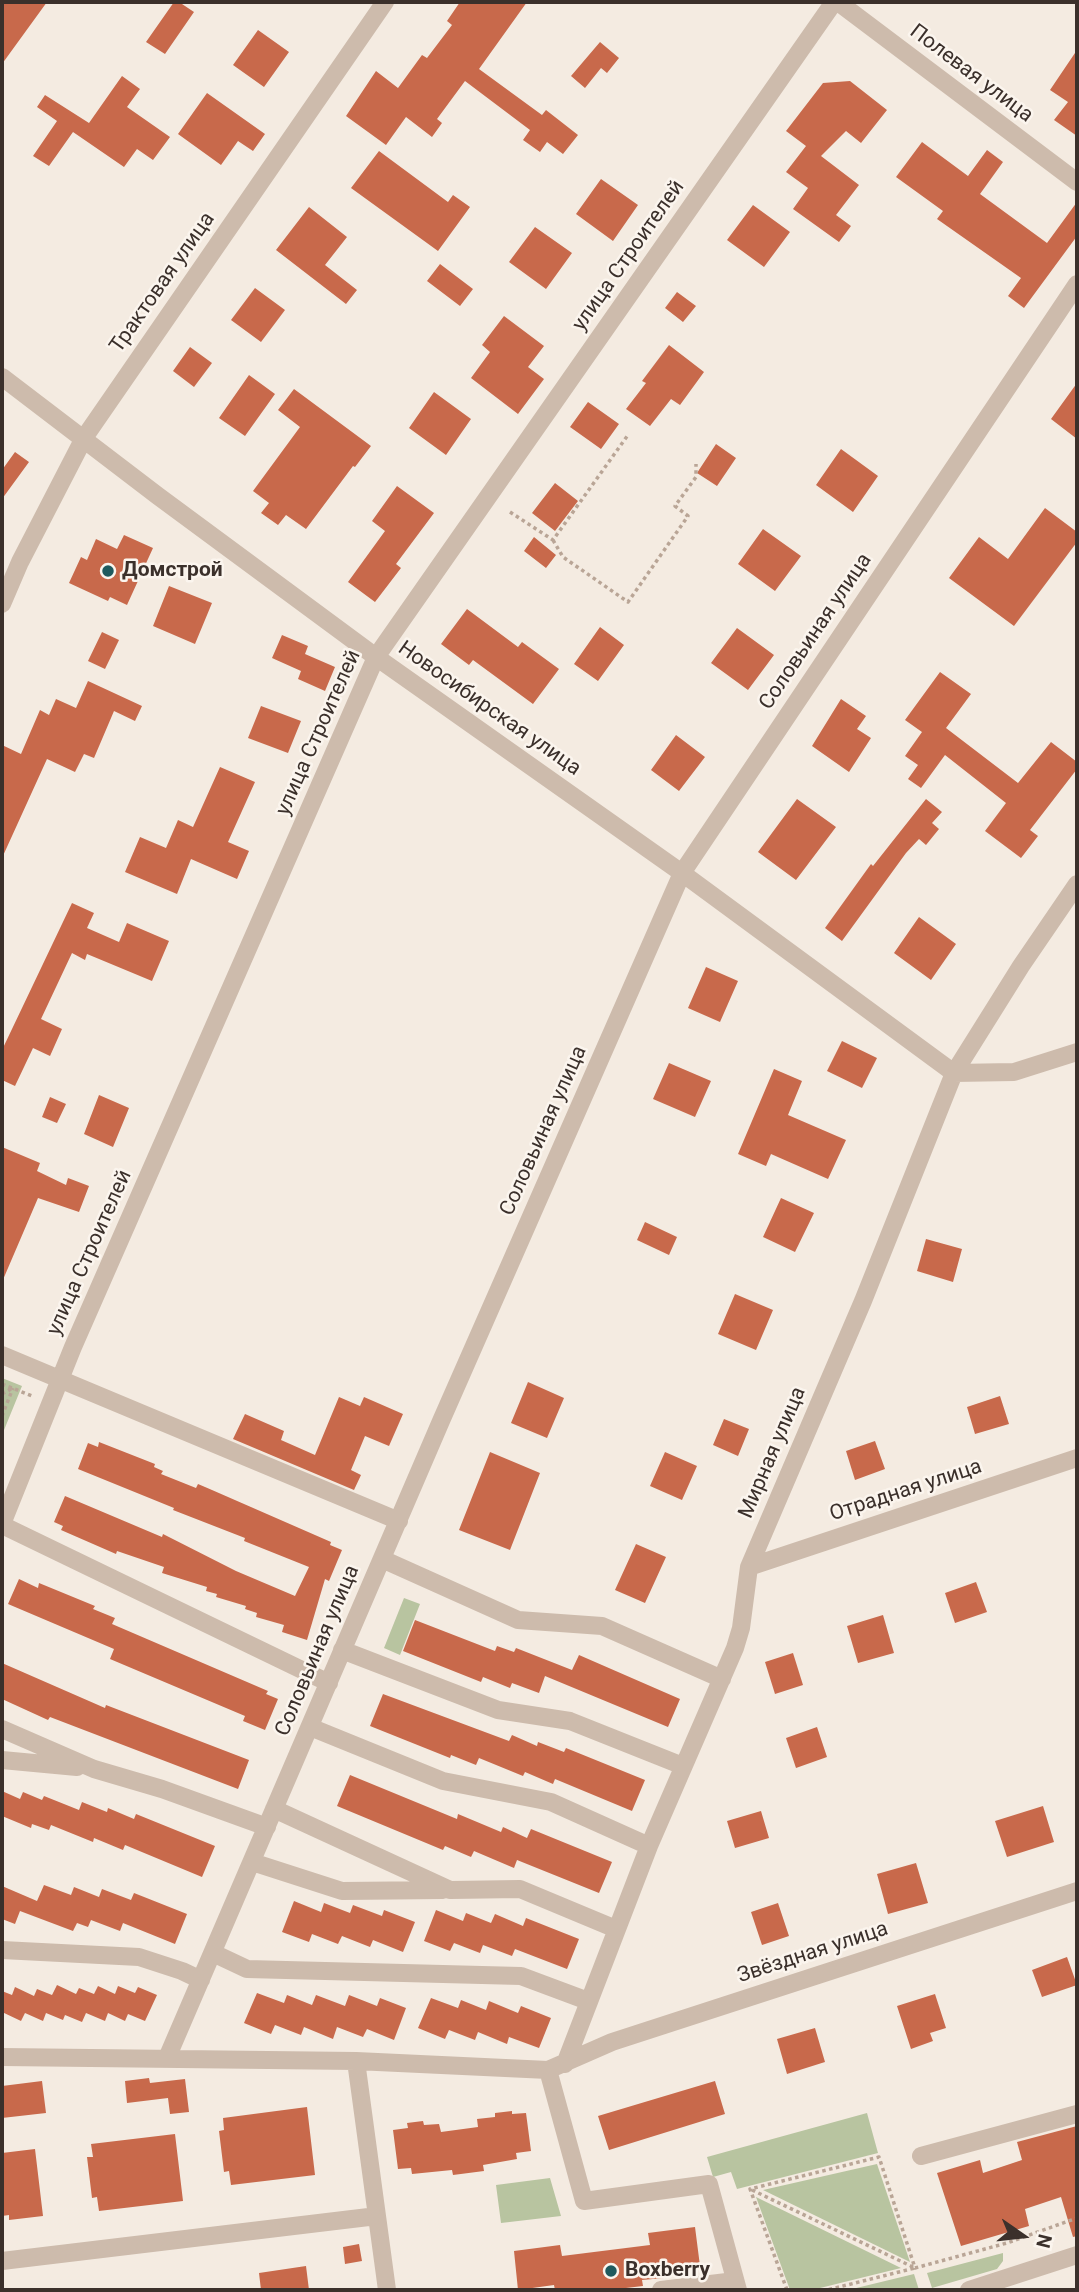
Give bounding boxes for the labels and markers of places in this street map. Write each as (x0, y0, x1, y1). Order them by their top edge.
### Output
place label: Домстрой (122, 558, 223, 584)
marker: Домстрой (100, 563, 116, 579)
place label: Boxberry (625, 2258, 710, 2284)
marker: Boxberry (603, 2263, 619, 2279)

